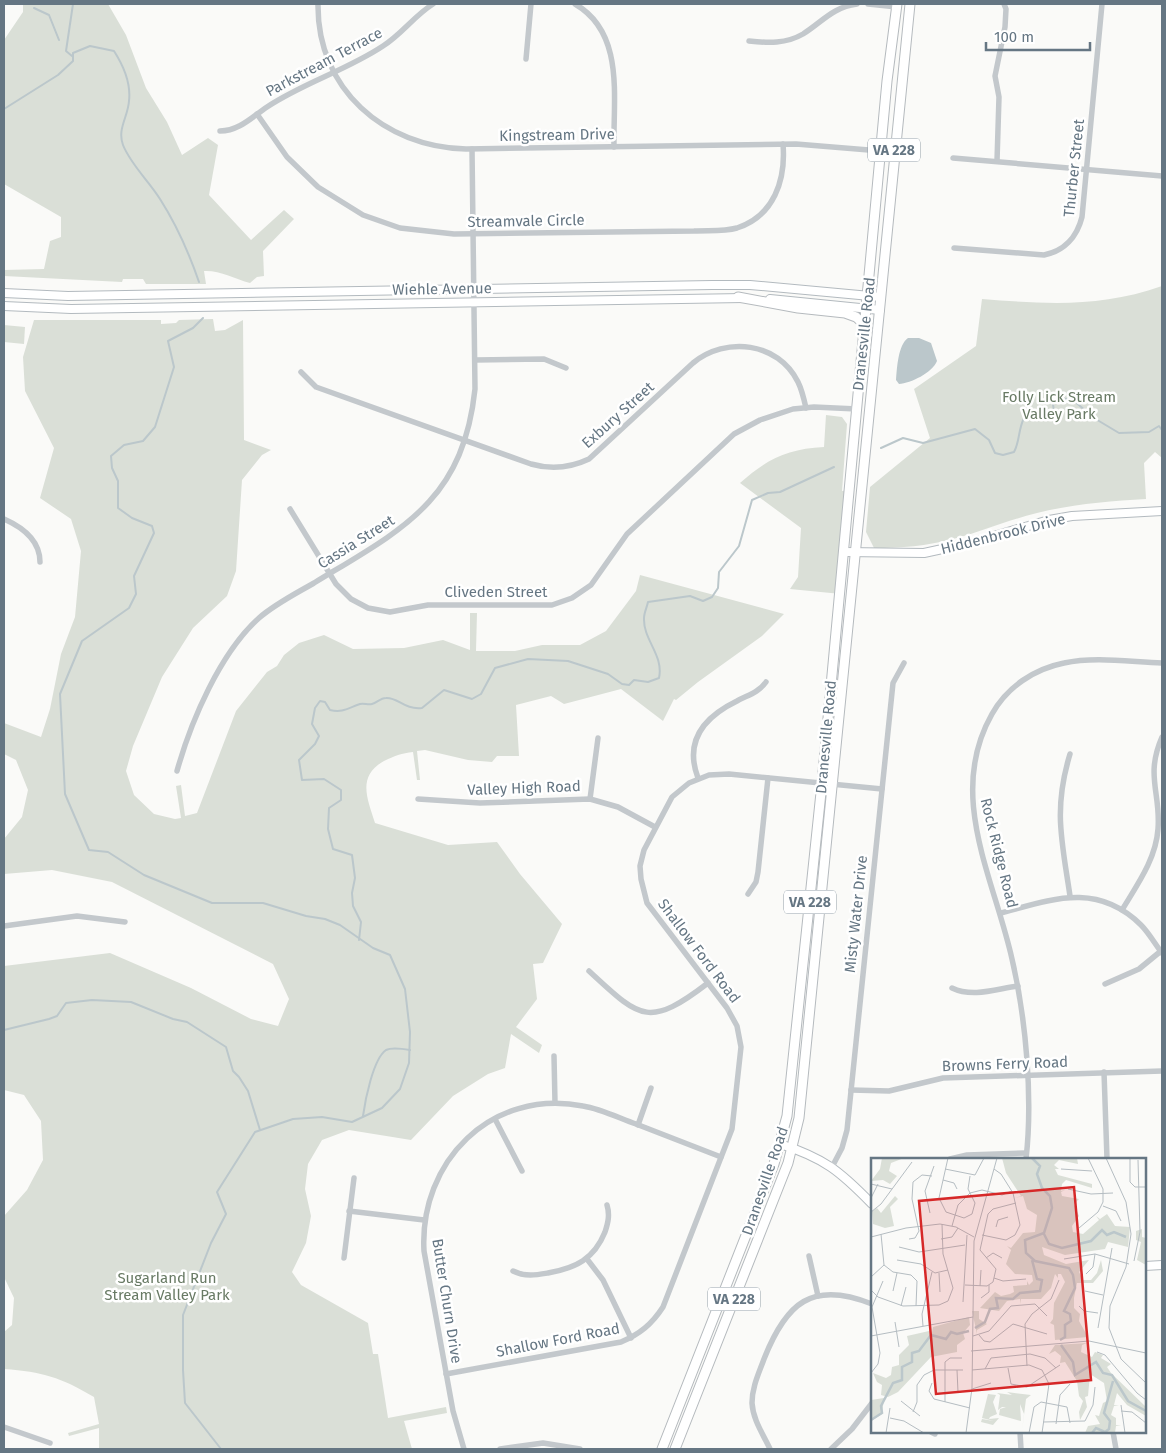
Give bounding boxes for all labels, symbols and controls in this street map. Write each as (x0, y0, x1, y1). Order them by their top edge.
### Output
scale bar (986, 20, 1090, 52)
street label: Parkstream Terrace (263, 24, 385, 100)
text: 100 m (994, 28, 1034, 46)
street label: Thurber Street (1060, 117, 1088, 218)
street label: Kingstream Drive (499, 125, 615, 145)
road number: VA 228 (868, 138, 920, 162)
street label: Streamvale Circle (467, 211, 585, 231)
street label: Dranesville Road (849, 276, 879, 392)
street label: Wiehle Avenue (392, 279, 492, 299)
street label: Exbury Street (578, 378, 658, 452)
park label: Folly Lick Stream Valley Park (1002, 388, 1116, 423)
street label: Hiddenbrook Drive (939, 510, 1067, 558)
street label: Cassia Street (314, 511, 398, 573)
street label: Cliveden Street (445, 583, 548, 601)
street label: Dranesville Road (812, 679, 840, 795)
street label: Valley High Road (467, 777, 581, 799)
street label: Rock Ridge Road (977, 796, 1021, 910)
street label: Misty Water Drive (841, 854, 871, 974)
road number: VA 228 (784, 890, 836, 914)
street label: Shallow Ford Road (654, 895, 744, 1007)
street label: Browns Ferry Road (942, 1053, 1068, 1075)
street label: Dranesville Road (738, 1124, 792, 1238)
inset map (871, 1158, 1146, 1433)
street label: Butter Churn Drive (428, 1237, 466, 1365)
park label: Sugarland Run Stream Valley Park (104, 1269, 230, 1304)
road number: VA 228 (708, 1288, 760, 1310)
street label: Shallow Ford Road (495, 1319, 621, 1361)

